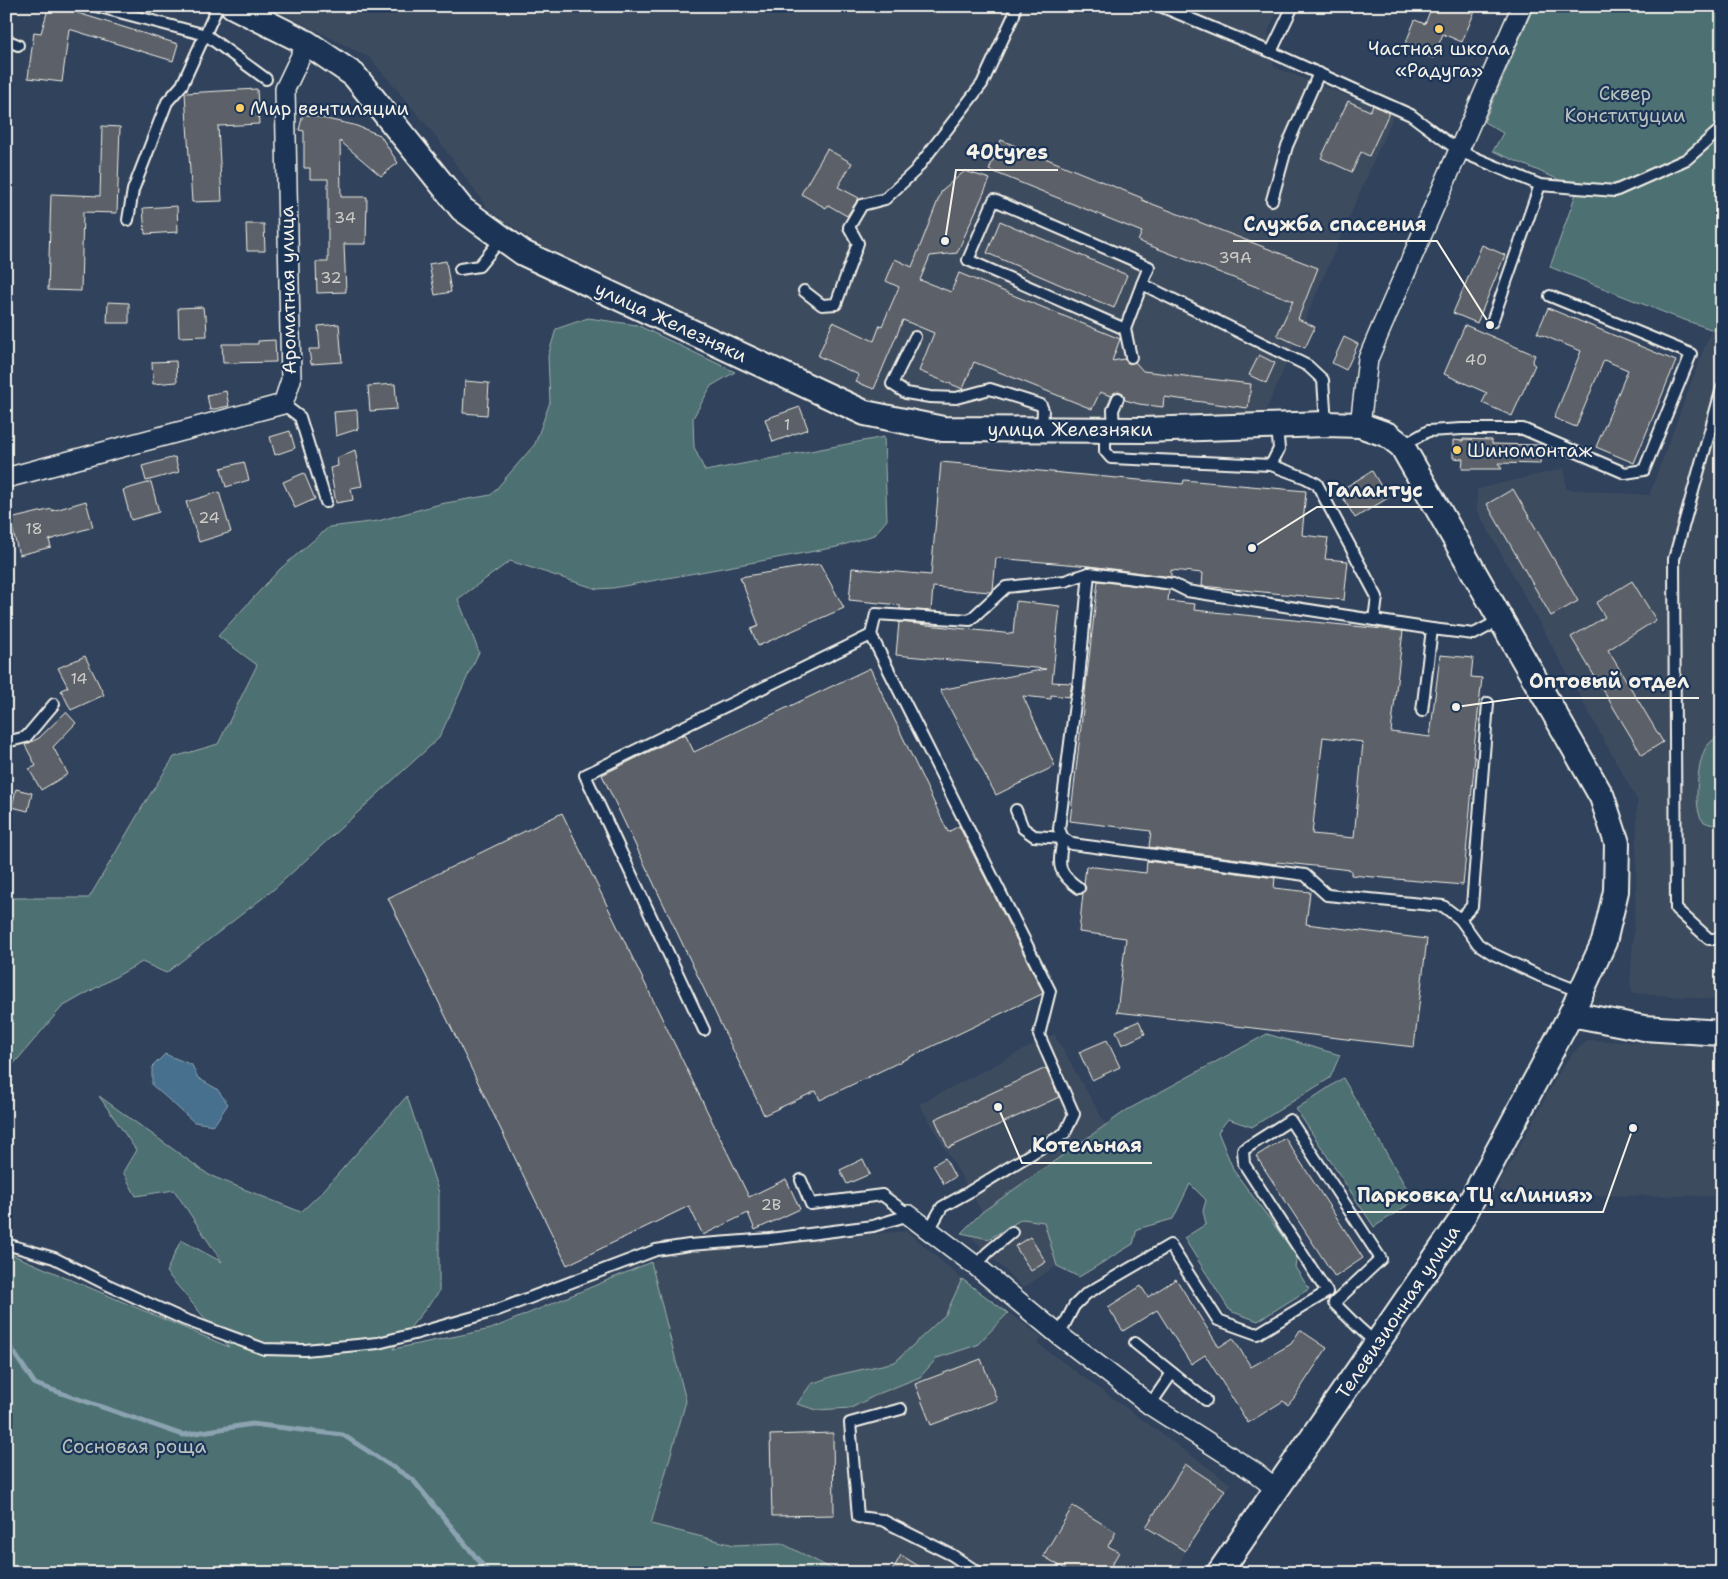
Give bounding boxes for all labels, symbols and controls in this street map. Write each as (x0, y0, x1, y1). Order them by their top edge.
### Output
marker: Частная школа «Радуга» (1433, 23, 1445, 35)
place label: Частная школа «Радуга» (1368, 36, 1510, 83)
park label: Сквер Конституции (1564, 81, 1686, 128)
place label: Мир вентиляции (250, 96, 409, 121)
marker: Мир вентиляции (234, 102, 246, 114)
callout: 40tyres (956, 135, 1058, 170)
text: 40tyres (966, 139, 1048, 165)
street label: Ароматная улица (274, 205, 302, 374)
callout: Служба спасения (1233, 206, 1437, 241)
house number: 34 (334, 207, 356, 228)
text: Служба спасения (1243, 211, 1427, 237)
house number: 39А (1218, 247, 1252, 268)
house number: 32 (320, 267, 342, 288)
street label: улица Железняки (591, 276, 751, 368)
house number: 40 (1465, 349, 1487, 370)
house number: 1 (784, 414, 790, 435)
street label: улица Железняки (987, 417, 1153, 442)
place label: Шиномонтаж (1467, 438, 1593, 463)
marker: Шиномонтаж (1451, 444, 1463, 456)
callout: Галантус (1317, 472, 1433, 507)
text: Галантус (1327, 477, 1423, 503)
house number: 24 (198, 507, 220, 528)
house number: 18 (25, 518, 43, 539)
callout: Оптовый отдел (1519, 663, 1699, 698)
house number: 14 (70, 668, 88, 689)
text: Оптовый отдел (1529, 668, 1689, 694)
callout: Котельная (1022, 1128, 1152, 1163)
text: Котельная (1032, 1132, 1142, 1158)
callout: Парковка ТЦ «Линия» (1347, 1177, 1603, 1212)
text: Парковка ТЦ «Линия» (1357, 1182, 1593, 1208)
house number: 2В (761, 1194, 781, 1215)
street label: Телевизионная улица (1330, 1220, 1466, 1404)
park label: Сосновая роща (62, 1434, 206, 1459)

